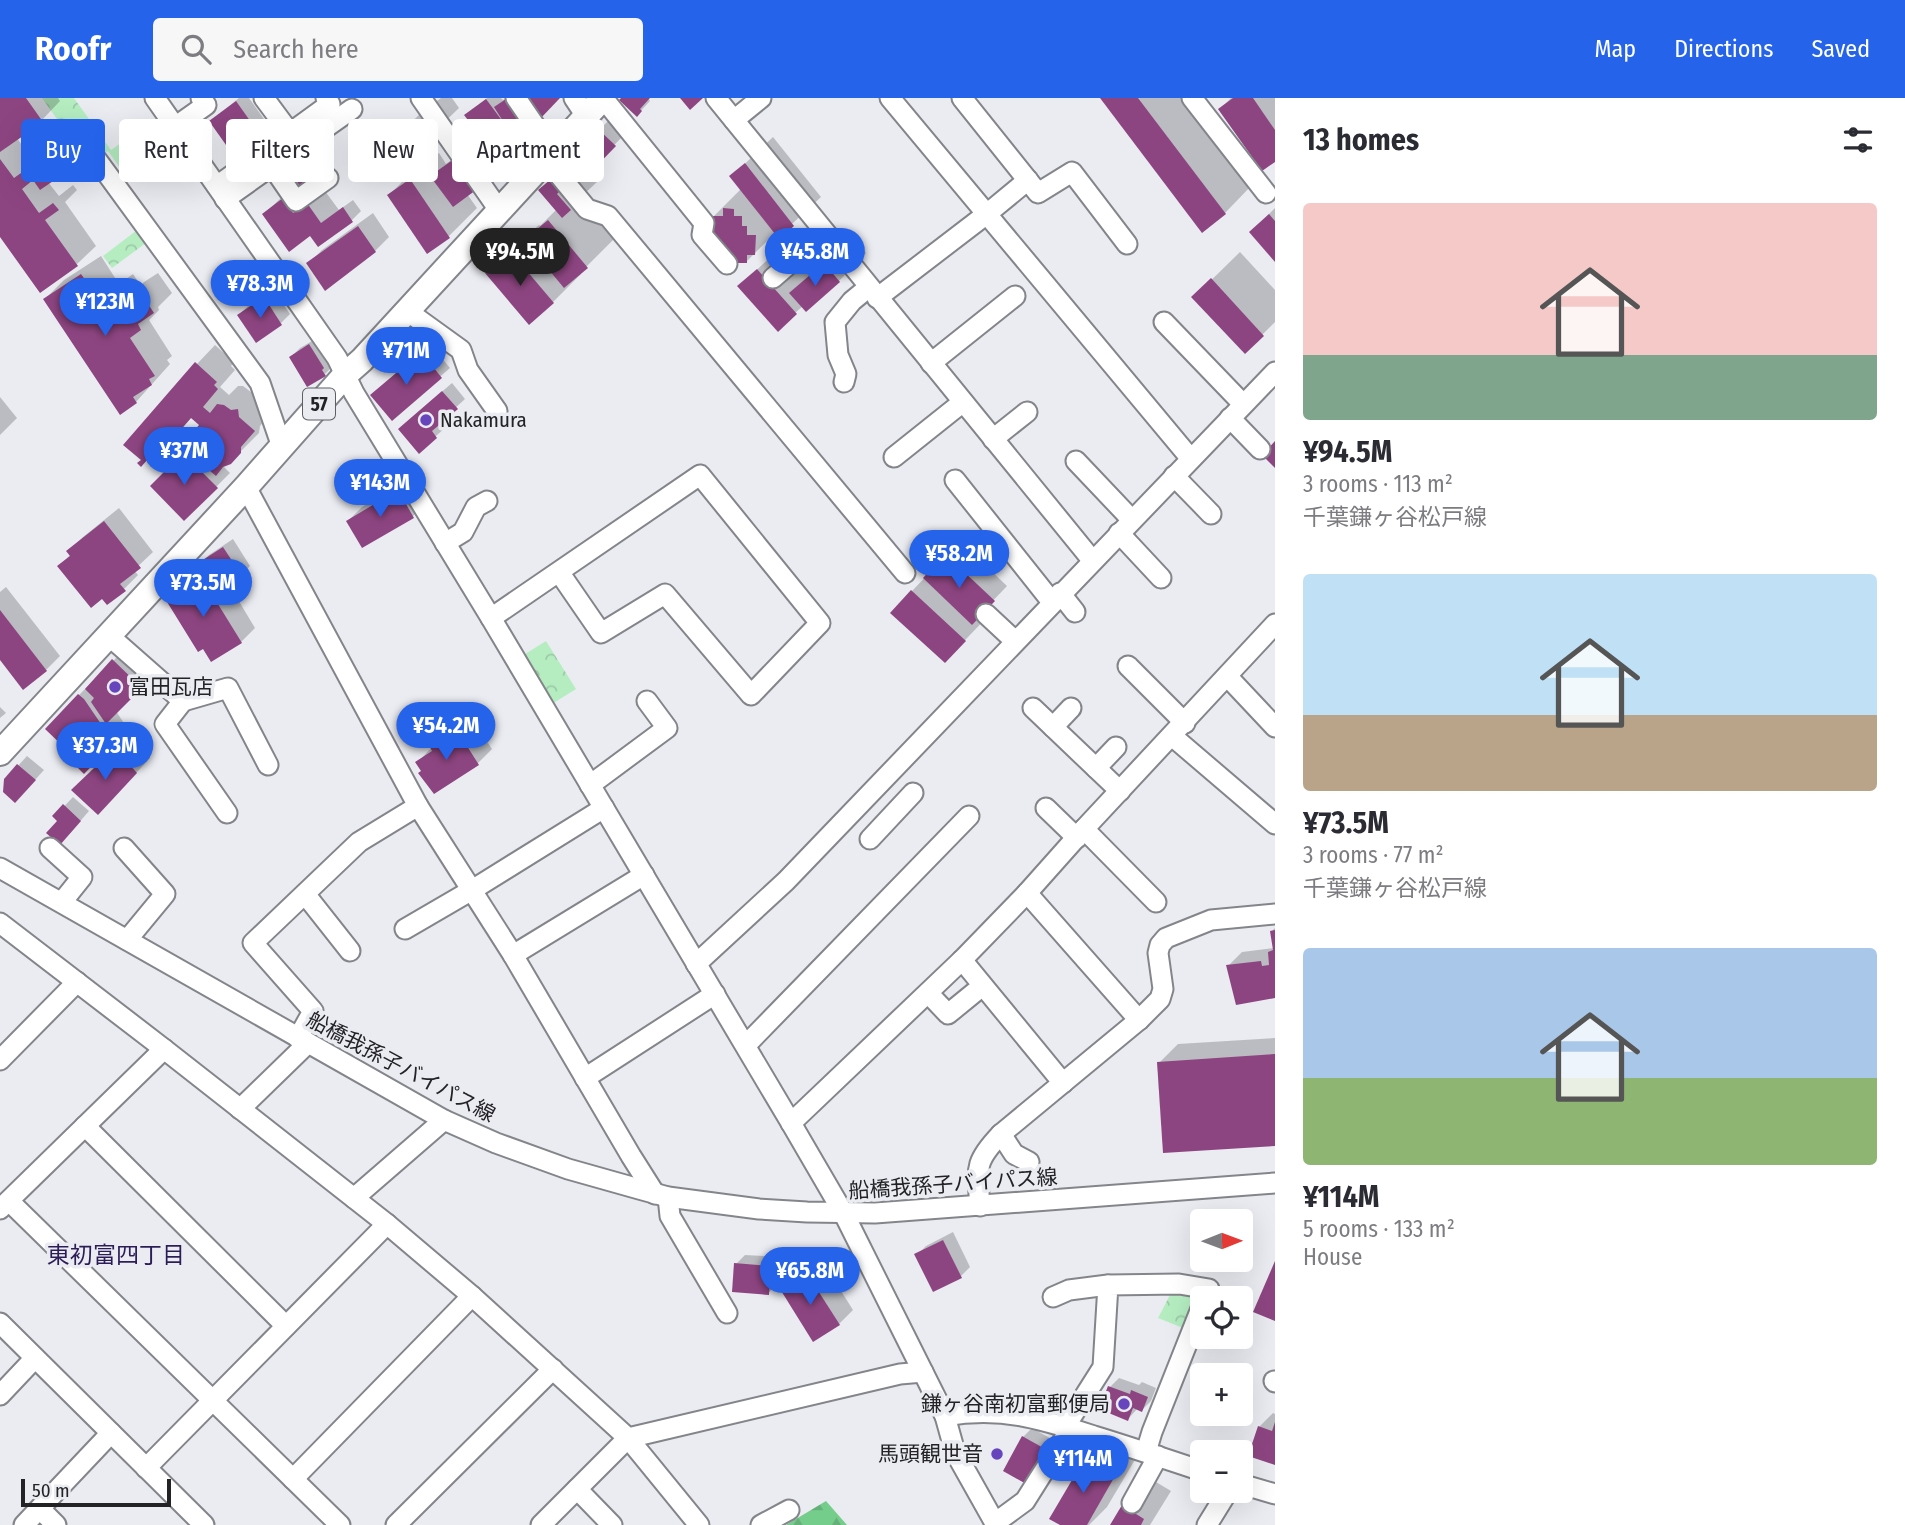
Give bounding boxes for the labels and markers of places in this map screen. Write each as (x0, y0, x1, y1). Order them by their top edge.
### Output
pin: ¥94.5M (463, 228, 577, 288)
pin: ¥45.8M (758, 228, 872, 288)
pin: ¥78.3M (203, 260, 317, 320)
pin: ¥123M (56, 278, 154, 338)
pin: ¥71M (365, 328, 447, 387)
place label: Nakamura (440, 407, 527, 433)
marker: Nakamura (418, 412, 434, 428)
pin: ¥37M (143, 428, 225, 487)
pin: ¥143M (331, 460, 429, 519)
pin: ¥58.2M (902, 531, 1016, 590)
pin: ¥73.5M (146, 560, 260, 619)
place label: 富田瓦店 (129, 674, 213, 700)
marker: 富田瓦店 (107, 679, 123, 695)
pin: ¥54.2M (389, 702, 503, 762)
pin: ¥37.3M (48, 722, 162, 782)
pin: ¥65.8M (753, 1248, 867, 1307)
place label: 鎌ヶ谷南初富郵便局 (921, 1391, 1110, 1417)
marker: 鎌ヶ谷南初富郵便局 (1116, 1396, 1132, 1412)
pin: ¥114M (1034, 1436, 1132, 1495)
place label: 馬頭観世音 (878, 1441, 983, 1467)
marker: 馬頭観世音 (989, 1446, 1005, 1462)

